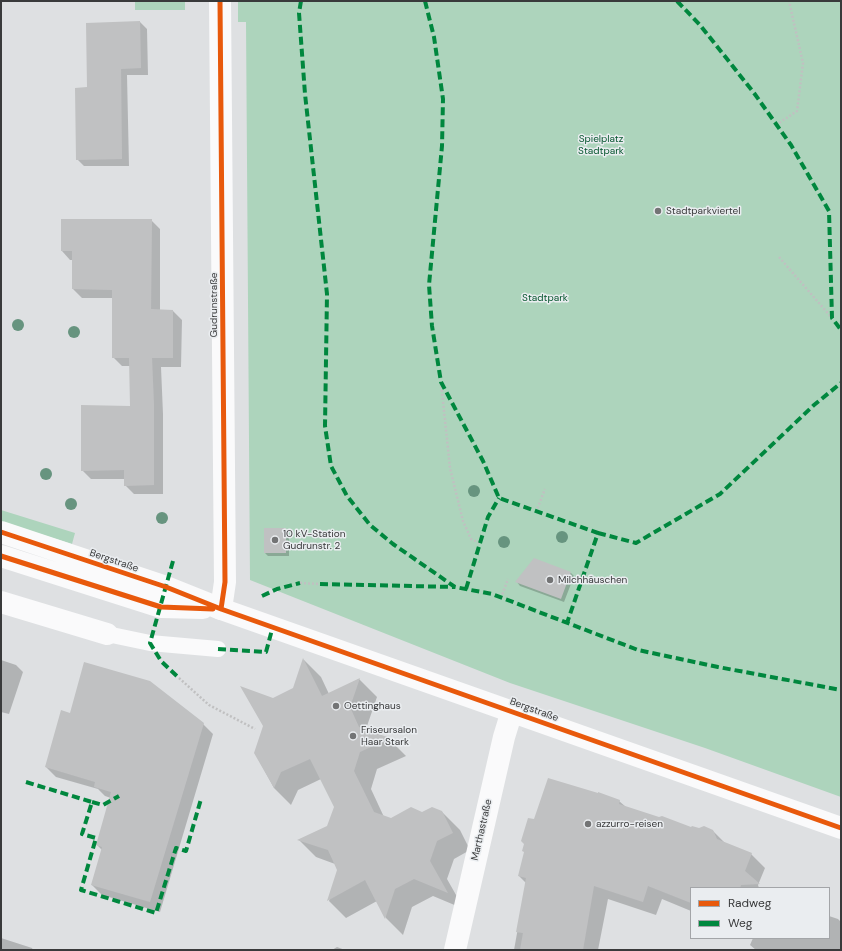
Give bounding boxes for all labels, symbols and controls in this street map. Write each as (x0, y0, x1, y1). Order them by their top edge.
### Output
park label: Spielplatz Stadtpark (578, 133, 624, 156)
place label: Stadtparkviertel (666, 205, 741, 217)
marker: Stadtparkviertel (653, 206, 663, 216)
street label: Gudrunstraße (208, 273, 220, 337)
park label: Stadtpark (522, 292, 568, 304)
place label: 10 kV-Station Gudrunstr. 2 (283, 528, 345, 552)
marker: 10 kV-Station Gudrunstr. 2 (270, 535, 280, 545)
street label: Bergstraße (88, 547, 140, 575)
place label: Milchhäuschen (558, 574, 627, 586)
marker: Milchhäuschen (545, 575, 555, 585)
street label: Bergstraße (508, 696, 560, 724)
place label: Oettinghaus (344, 700, 401, 712)
marker: Oettinghaus (331, 701, 341, 711)
place label: Friseursalon Haar Stark (361, 724, 417, 748)
marker: Friseursalon Haar Stark (348, 731, 358, 741)
street label: Marthastraße (469, 798, 495, 862)
place label: azzurro-reisen (596, 818, 663, 830)
marker: azzurro-reisen (583, 819, 593, 829)
legend (690, 887, 830, 939)
text: Radweg (728, 895, 771, 911)
text: Weg (728, 915, 752, 931)

